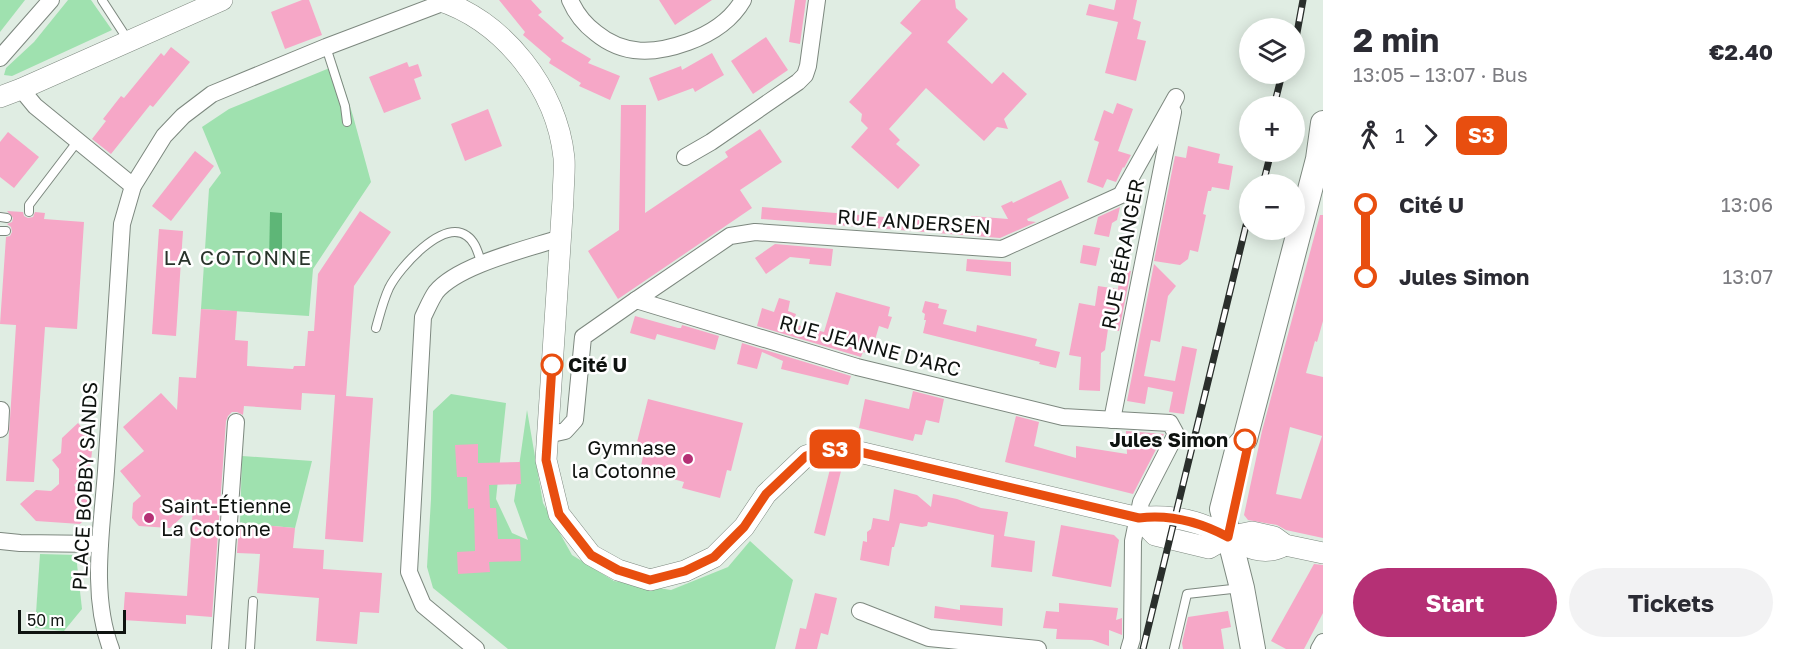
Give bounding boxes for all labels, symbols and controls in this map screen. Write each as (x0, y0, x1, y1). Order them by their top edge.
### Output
map controls (1239, 18, 1305, 240)
button: layers (1239, 18, 1305, 84)
text: 2 min (1353, 20, 1439, 59)
text: €2.40 (1709, 38, 1773, 65)
text: 13:05 – 13:07 · Bus (1353, 62, 1528, 86)
button: + (1239, 96, 1305, 162)
icon: walk (1353, 119, 1386, 152)
icon: forward (1414, 119, 1447, 152)
text: S3 (1468, 122, 1495, 148)
text: 1 (1395, 123, 1405, 147)
button: − (1239, 174, 1305, 240)
street label: RUE BÉRANGER (1096, 176, 1148, 331)
text: Cité U (1399, 191, 1464, 218)
text: 13:06 (1721, 192, 1773, 216)
street label: RUE ANDERSEN (837, 204, 992, 238)
district label: LA COTONNE (163, 244, 313, 270)
text: Jules Simon (1399, 263, 1529, 290)
text: 13:07 (1723, 264, 1773, 288)
street label: RUE JEANNE D'ARC (777, 309, 964, 381)
place label: Cité U (568, 352, 627, 376)
marker: Cité U (541, 354, 563, 376)
street label: PLACE BOBBY SANDS (67, 381, 101, 591)
place label: Jules Simon (1110, 427, 1228, 451)
marker: Jules Simon (1234, 429, 1256, 451)
line badge: S3 (808, 430, 862, 468)
place label: Gymnase la Cotonne (572, 435, 676, 482)
text: S3 (822, 436, 848, 462)
marker: Gymnase la Cotonne (681, 452, 695, 466)
place label: Saint-Étienne La Cotonne (161, 493, 291, 540)
marker: Saint-Étienne La Cotonne (142, 511, 156, 525)
button: Start (1353, 568, 1557, 637)
button: Tickets (1569, 568, 1773, 637)
scale bar (18, 607, 126, 634)
text: 50 m (27, 610, 64, 630)

